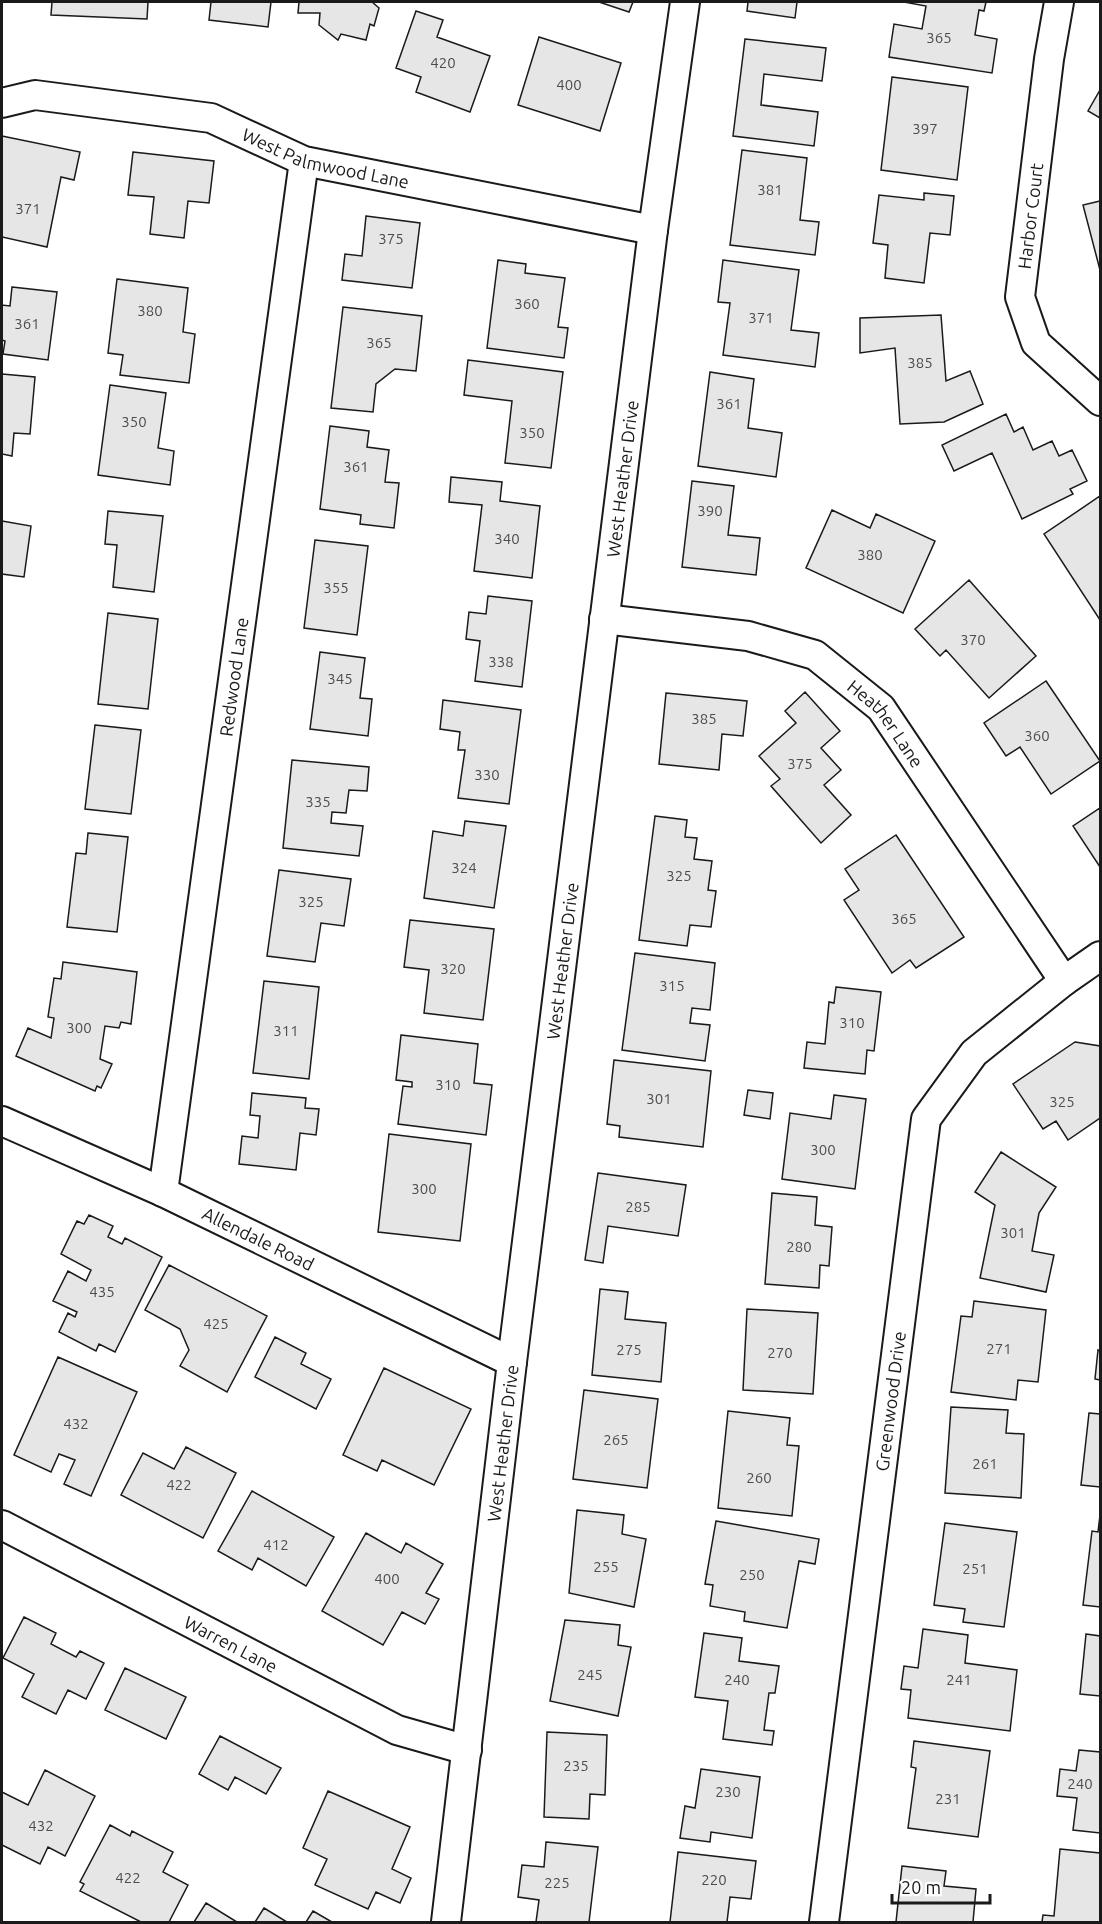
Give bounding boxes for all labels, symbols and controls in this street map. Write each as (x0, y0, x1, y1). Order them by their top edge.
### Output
house number: 365 (926, 29, 952, 46)
house number: 420 (430, 54, 456, 71)
house number: 400 (556, 76, 582, 93)
house number: 397 (912, 120, 938, 137)
street label: West Palmwood Lane (239, 124, 411, 192)
street label: Harbor Court (1014, 162, 1046, 270)
house number: 381 (757, 181, 783, 198)
house number: 371 (15, 200, 41, 217)
house number: 375 (378, 230, 404, 247)
house number: 360 (514, 295, 540, 312)
house number: 380 (137, 302, 163, 319)
house number: 371 (748, 309, 774, 326)
house number: 361 (14, 315, 40, 332)
house number: 365 (366, 334, 392, 351)
house number: 385 (907, 354, 933, 371)
house number: 361 (716, 395, 742, 412)
street label: West Heather Drive (602, 399, 642, 558)
house number: 350 (121, 413, 147, 430)
house number: 350 (519, 424, 545, 441)
house number: 361 (343, 458, 369, 475)
house number: 390 (697, 502, 723, 519)
house number: 340 (494, 530, 520, 547)
house number: 380 (857, 546, 883, 563)
house number: 355 (323, 579, 349, 596)
street label: Redwood Lane (215, 616, 251, 738)
house number: 370 (960, 631, 986, 648)
house number: 338 (488, 653, 514, 670)
house number: 345 (327, 670, 353, 687)
street label: Heather Lane (844, 675, 928, 771)
house number: 385 (691, 710, 717, 727)
house number: 360 (1024, 727, 1050, 744)
house number: 375 (787, 755, 813, 772)
house number: 330 (474, 766, 500, 783)
house number: 335 (305, 793, 331, 810)
house number: 324 (451, 859, 477, 876)
house number: 325 (666, 867, 692, 884)
street label: West Heather Drive (542, 881, 582, 1041)
house number: 325 (298, 893, 324, 910)
house number: 365 (891, 910, 917, 927)
house number: 320 (440, 960, 466, 977)
house number: 315 (659, 977, 685, 994)
house number: 310 (839, 1014, 865, 1031)
house number: 300 (66, 1019, 92, 1036)
house number: 311 (273, 1022, 299, 1039)
house number: 310 (435, 1076, 461, 1093)
house number: 301 (646, 1090, 672, 1107)
house number: 325 (1049, 1093, 1075, 1110)
house number: 300 (810, 1141, 836, 1158)
house number: 300 (411, 1180, 437, 1197)
house number: 285 (625, 1198, 651, 1215)
street label: Allendale Road (199, 1203, 317, 1274)
house number: 301 (1000, 1224, 1026, 1241)
house number: 280 (786, 1238, 812, 1255)
house number: 435 (89, 1283, 115, 1300)
house number: 425 (203, 1315, 229, 1332)
street label: Greenwood Drive (871, 1330, 909, 1472)
house number: 271 (986, 1340, 1012, 1357)
house number: 275 (616, 1341, 642, 1358)
house number: 270 (767, 1344, 793, 1361)
street label: West Heather Drive (483, 1364, 522, 1523)
house number: 432 (63, 1415, 89, 1432)
house number: 265 (603, 1431, 629, 1448)
house number: 261 (972, 1455, 998, 1472)
house number: 260 (746, 1469, 772, 1486)
house number: 422 (166, 1476, 192, 1493)
house number: 412 (263, 1536, 289, 1553)
house number: 255 (593, 1558, 619, 1575)
house number: 251 (962, 1560, 988, 1577)
house number: 250 (739, 1566, 765, 1583)
house number: 400 (374, 1570, 400, 1587)
street label: Warren Lane (181, 1611, 281, 1676)
house number: 245 (577, 1666, 603, 1683)
house number: 240 (724, 1671, 750, 1688)
house number: 241 (946, 1671, 972, 1688)
house number: 235 (563, 1757, 589, 1774)
house number: 240 (1067, 1775, 1093, 1792)
house number: 230 (715, 1783, 741, 1800)
house number: 231 (935, 1790, 961, 1807)
house number: 432 (28, 1817, 54, 1834)
scale bar (892, 1867, 990, 1905)
house number: 422 (115, 1869, 141, 1886)
house number: 220 (701, 1871, 727, 1888)
house number: 225 (544, 1874, 570, 1891)
text: 20 m (901, 1877, 941, 1897)

